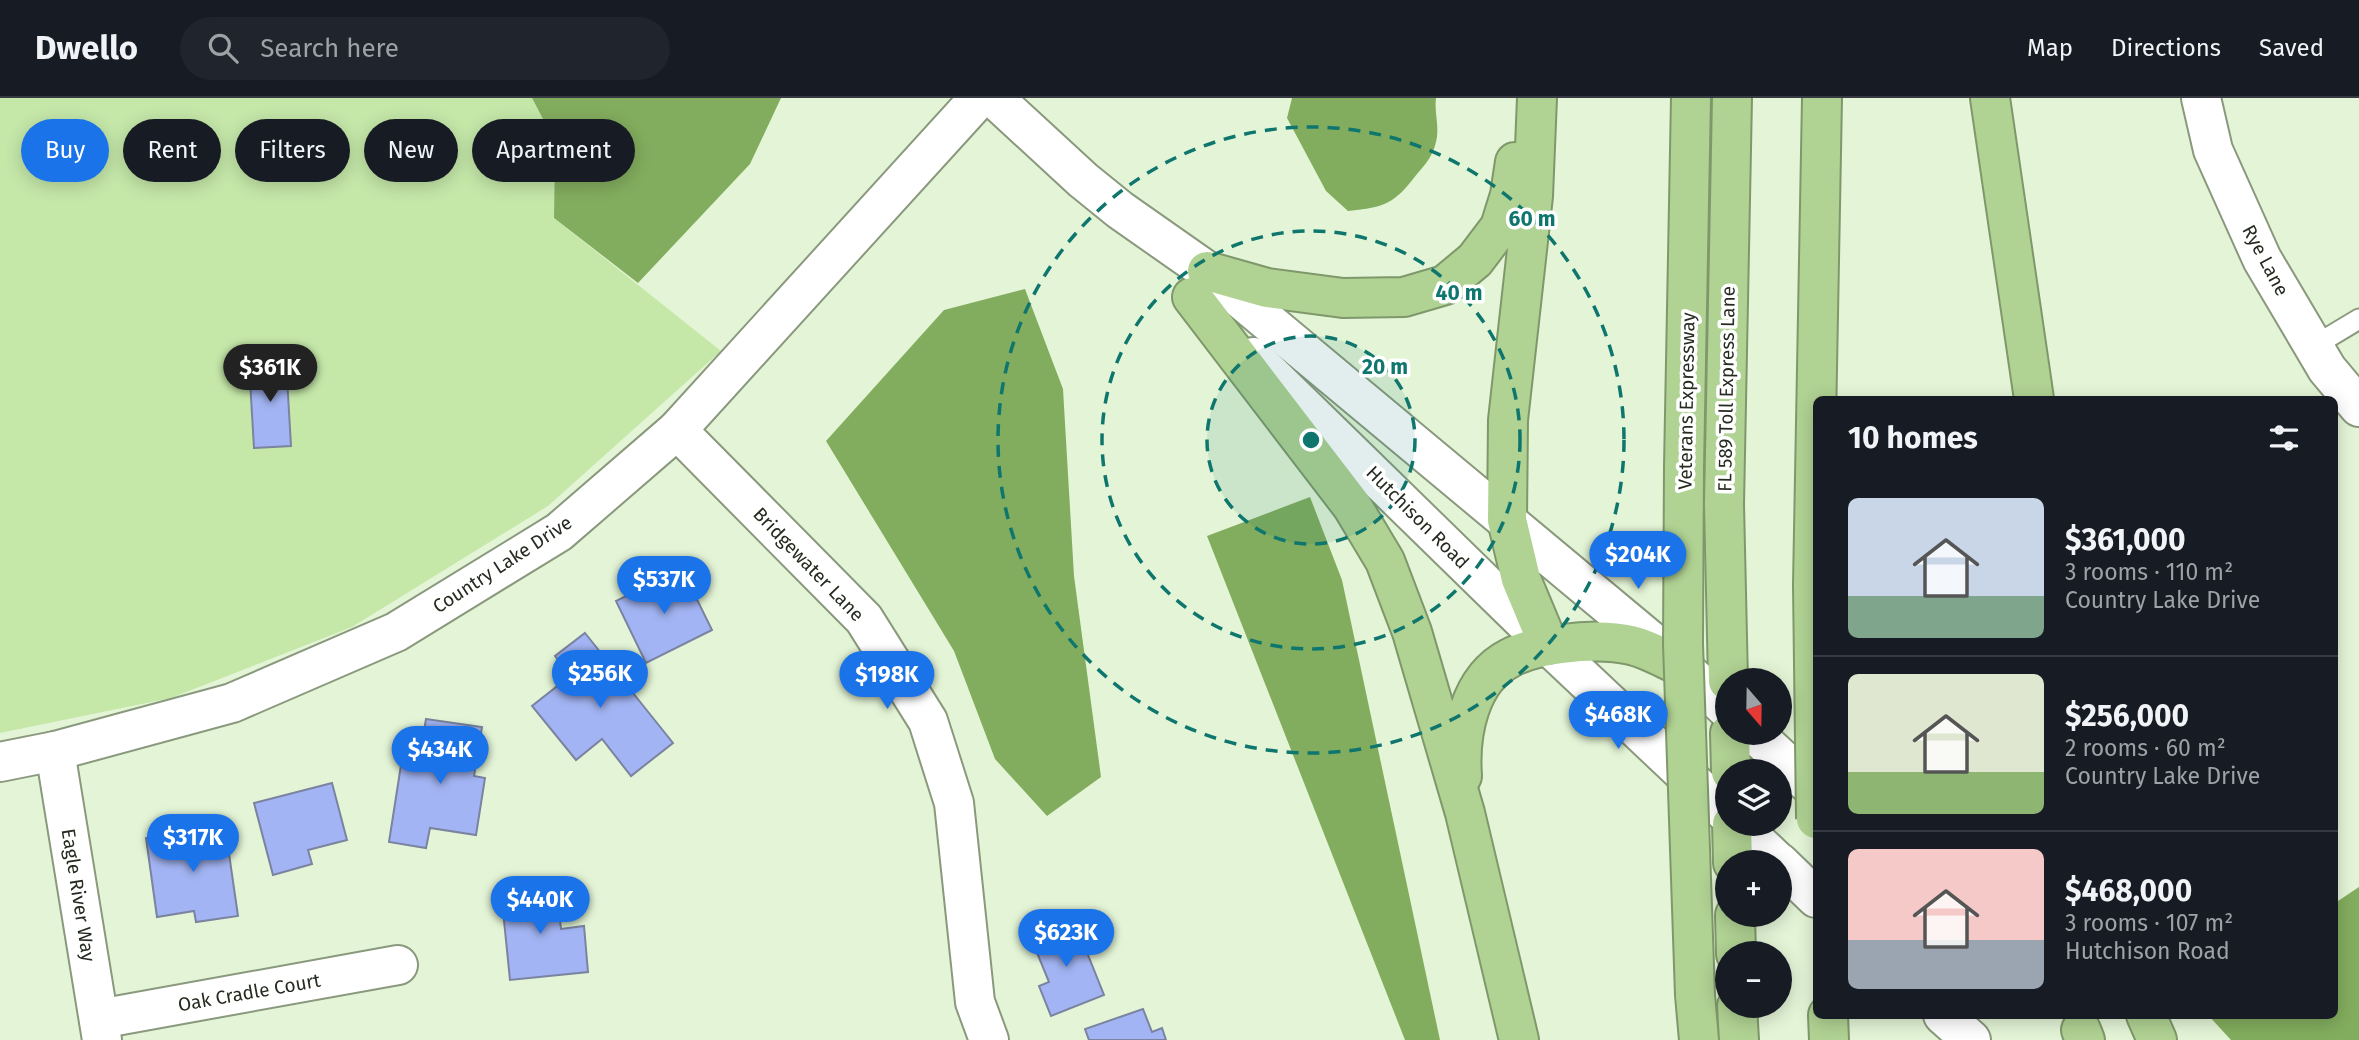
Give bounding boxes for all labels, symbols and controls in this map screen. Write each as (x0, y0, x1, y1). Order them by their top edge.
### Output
search box (180, 17, 670, 80)
text: Dwello (35, 28, 138, 68)
icon: search (204, 29, 242, 67)
text: Search here (260, 33, 399, 64)
text: Map (2027, 34, 2073, 62)
text: Directions (2111, 34, 2221, 62)
text: Saved (2259, 34, 2324, 62)
chip: Buy (21, 119, 109, 182)
chip: Rent (123, 119, 221, 182)
chip: Filters (235, 119, 350, 182)
chip: New (364, 119, 458, 182)
chip: Apartment (472, 119, 635, 182)
text: 60 m (1509, 206, 1555, 232)
street label: Rye Lane (2237, 221, 2294, 300)
text: 40 m (1436, 280, 1482, 306)
street label: FL 589 Toll Express Lane (1713, 286, 1740, 492)
street label: Veterans Expressway (1673, 311, 1700, 490)
pin: $361K (221, 344, 319, 404)
text: $361K (239, 353, 301, 381)
text: 20 m (1362, 354, 1408, 380)
icon: filters (2265, 419, 2303, 457)
text: 10 homes (1848, 420, 1978, 456)
centre of rings (1299, 428, 1323, 452)
street label: Hutchison Road (1361, 461, 1474, 574)
street label: Bridgewater Lane (748, 503, 869, 626)
street label: Country Lake Drive (428, 511, 576, 618)
text: $361,000 (2065, 522, 2186, 558)
icon: home (1904, 526, 1988, 610)
pin: $204K (1589, 532, 1687, 591)
text: $204K (1605, 540, 1671, 568)
pin: $537K (615, 556, 713, 616)
text: 3 rooms · 110 m² (2065, 558, 2233, 586)
text: $537K (633, 565, 695, 593)
text: Country Lake Drive (2065, 586, 2260, 614)
pin: $256K (551, 650, 649, 710)
pin: $198K (838, 652, 936, 711)
text: $256K (568, 659, 632, 687)
text: $198K (855, 660, 919, 688)
north arrow (1715, 668, 1792, 746)
map controls (1715, 668, 1792, 1018)
pin: $468K (1569, 692, 1667, 751)
text: $256,000 (2065, 698, 2189, 734)
text: $468K (1585, 700, 1651, 728)
icon: home (1904, 702, 1988, 786)
pin: $434K (391, 726, 489, 786)
text: 2 rooms · 60 m² (2065, 734, 2226, 762)
text: $434K (408, 735, 472, 763)
button: layers (1715, 759, 1792, 836)
text: Country Lake Drive (2065, 762, 2260, 790)
pin: $317K (144, 814, 242, 874)
text: $317K (163, 823, 223, 851)
street label: Eagle River Way (57, 827, 100, 964)
button: + (1715, 850, 1792, 927)
text: $468,000 (2065, 873, 2192, 909)
pin: $440K (491, 876, 589, 936)
icon: home (1904, 877, 1988, 961)
text: $440K (507, 885, 573, 913)
text: 3 rooms · 107 m² (2065, 909, 2233, 937)
pin: $623K (1017, 910, 1115, 969)
text: $623K (1034, 918, 1098, 946)
text: Hutchison Road (2065, 937, 2230, 965)
button: − (1715, 941, 1792, 1018)
street label: Oak Cradle Court (176, 969, 322, 1016)

